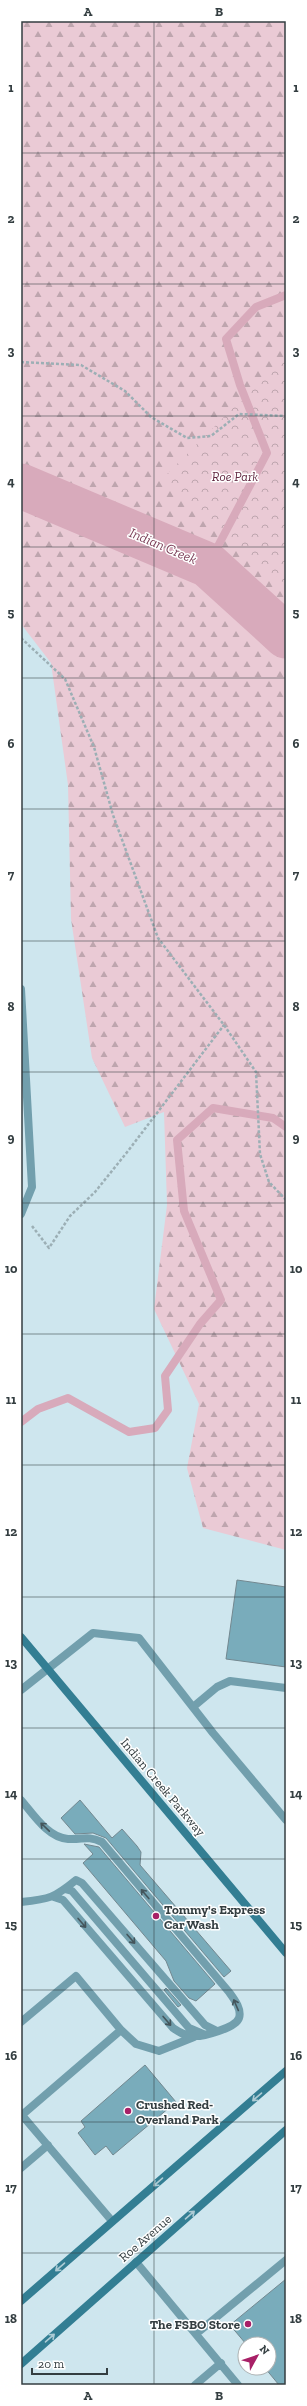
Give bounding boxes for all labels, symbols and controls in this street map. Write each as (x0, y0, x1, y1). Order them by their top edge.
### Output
text: A (84, 4, 93, 19)
text: B (215, 4, 223, 19)
text: 1 (8, 80, 14, 95)
text: 1 (293, 80, 299, 95)
text: 2 (8, 211, 15, 226)
text: 2 (293, 211, 300, 226)
text: 3 (8, 343, 15, 358)
text: 3 (293, 343, 300, 358)
park label: Roe Park (212, 469, 258, 484)
text: 4 (7, 474, 15, 489)
text: 4 (292, 474, 300, 489)
water label: Indian Creek (127, 524, 199, 568)
text: 5 (8, 605, 15, 620)
text: 5 (293, 605, 300, 620)
text: 6 (8, 736, 15, 751)
text: 6 (293, 736, 300, 751)
text: 7 (8, 867, 15, 882)
text: 7 (293, 867, 300, 882)
text: 8 (7, 999, 15, 1014)
text: 8 (292, 999, 300, 1014)
text: 9 (8, 1130, 15, 1145)
text: 9 (293, 1130, 300, 1145)
text: 10 (5, 1261, 18, 1276)
text: 10 (290, 1261, 303, 1276)
text: 11 (6, 1392, 17, 1407)
text: 11 (291, 1392, 302, 1407)
text: 12 (5, 1524, 17, 1539)
text: 12 (290, 1524, 302, 1539)
text: 13 (5, 1655, 17, 1670)
text: 13 (290, 1655, 302, 1670)
street label: Indian Creek Parkway (118, 1735, 209, 1839)
text: 14 (5, 1786, 18, 1801)
text: 14 (290, 1786, 303, 1801)
one-way arrow (40, 1822, 50, 1831)
one-way arrow (141, 1889, 150, 1899)
place label: Tommy's Express Car Wash (164, 1902, 265, 1932)
marker: Tommy's Express Car Wash (151, 1911, 161, 1921)
text: 15 (5, 1917, 17, 1932)
one-way arrow (78, 1917, 87, 1928)
text: 15 (290, 1917, 302, 1932)
one-way arrow (126, 1934, 135, 1945)
one-way arrow (232, 2000, 240, 2012)
one-way arrow (163, 2016, 172, 2027)
text: 16 (5, 2048, 17, 2063)
text: 16 (290, 2048, 302, 2063)
one-way arrow (251, 2092, 262, 2101)
place label: Crushed Red- Overland Park (136, 2097, 219, 2127)
marker: Crushed Red- Overland Park (123, 2106, 133, 2116)
one-way arrow (153, 2177, 163, 2186)
text: 17 (5, 2180, 17, 2195)
text: 17 (290, 2180, 302, 2195)
one-way arrow (184, 2210, 195, 2219)
street label: Roe Avenue (116, 2211, 174, 2265)
one-way arrow (55, 2262, 65, 2271)
text: 18 (5, 2311, 17, 2326)
text: 18 (290, 2311, 302, 2326)
place label: The FSBO Store (150, 2317, 241, 2332)
marker: The FSBO Store (243, 2319, 253, 2329)
one-way arrow (45, 2333, 55, 2343)
north arrow (237, 2336, 277, 2376)
text: N (257, 2343, 272, 2358)
scale bar (32, 2350, 107, 2376)
text: 20 m (38, 2357, 65, 2371)
text: A (84, 2388, 93, 2403)
text: B (215, 2388, 223, 2403)

